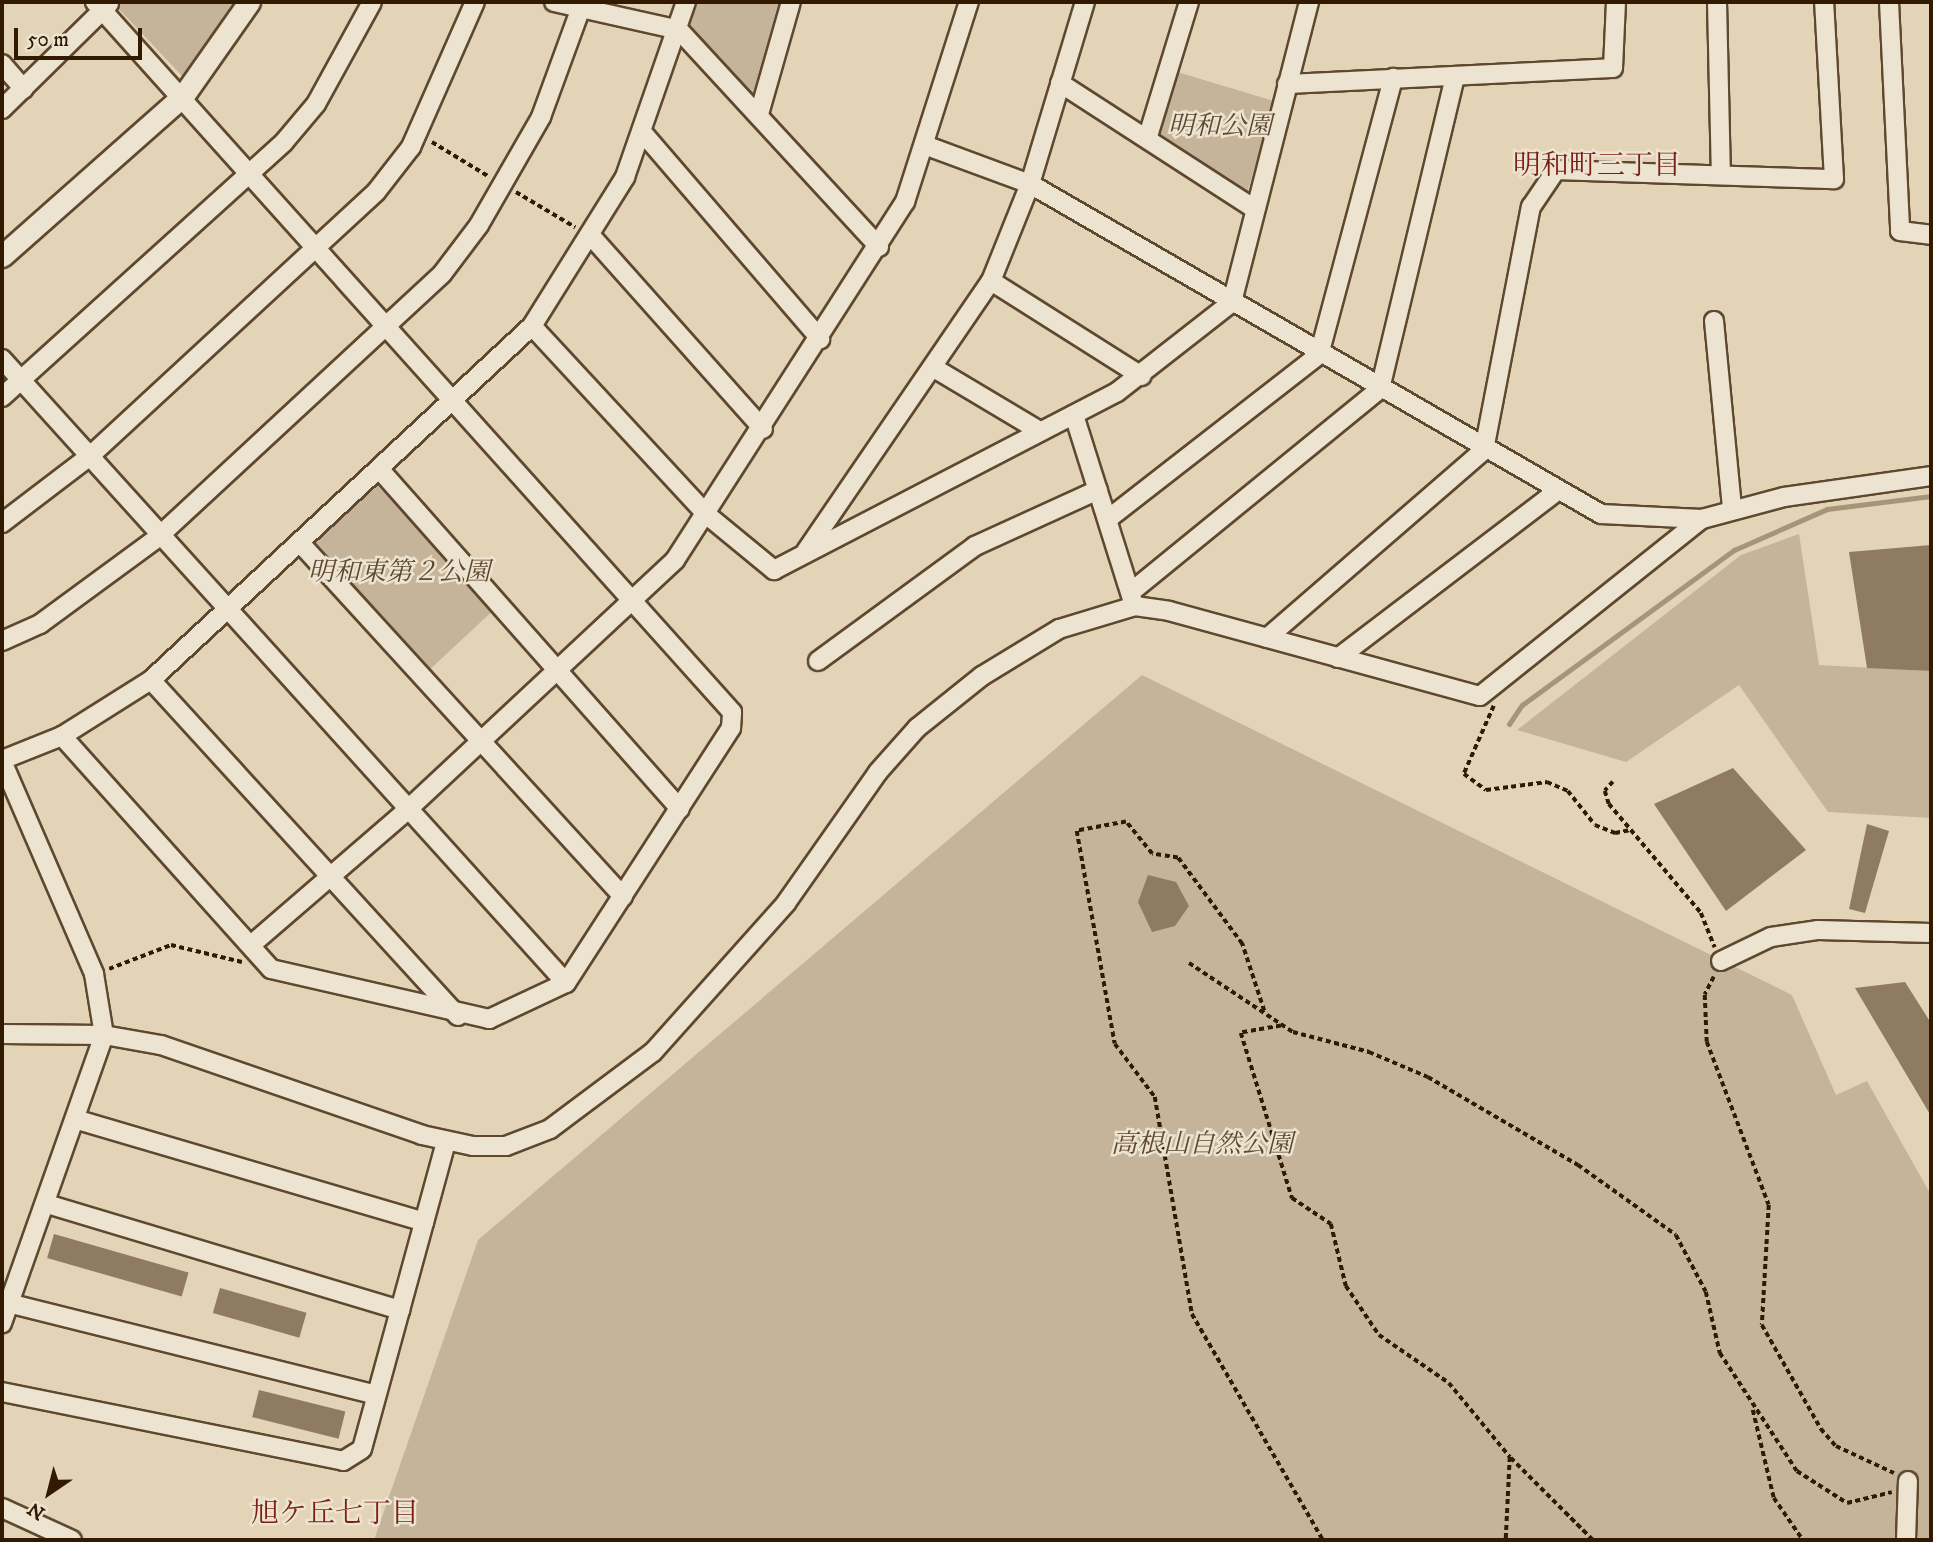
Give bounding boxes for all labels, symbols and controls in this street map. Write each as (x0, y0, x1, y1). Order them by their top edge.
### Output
scale bar (18, 14, 145, 58)
text: 50 m (27, 27, 69, 53)
park label: 明和公園 (1168, 111, 1272, 143)
district label: 明和町三丁目 (1513, 149, 1681, 183)
park label: 明和東第２公園 (308, 557, 490, 589)
park label: 高根山自然公園 (1111, 1129, 1293, 1161)
north arrow (14, 1458, 84, 1528)
text: N (24, 1497, 50, 1525)
district label: 旭ケ丘七丁目 (251, 1497, 419, 1531)

